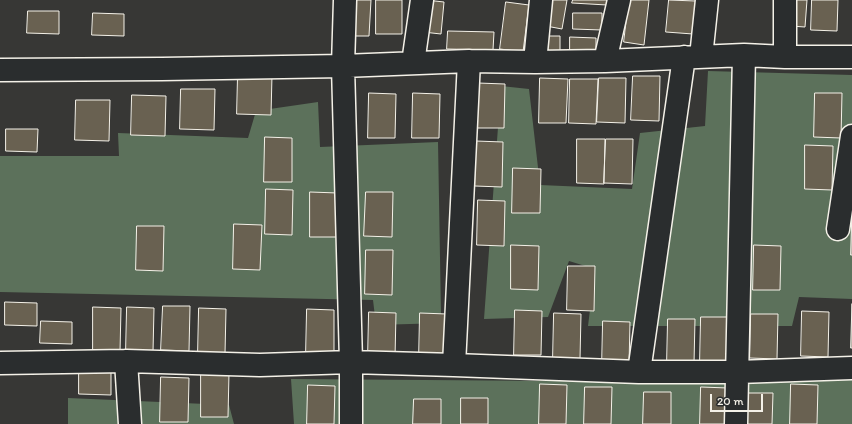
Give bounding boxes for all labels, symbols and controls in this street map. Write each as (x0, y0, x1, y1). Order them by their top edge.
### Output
scale bar (712, 386, 765, 412)
text: 20 m (717, 394, 744, 408)

